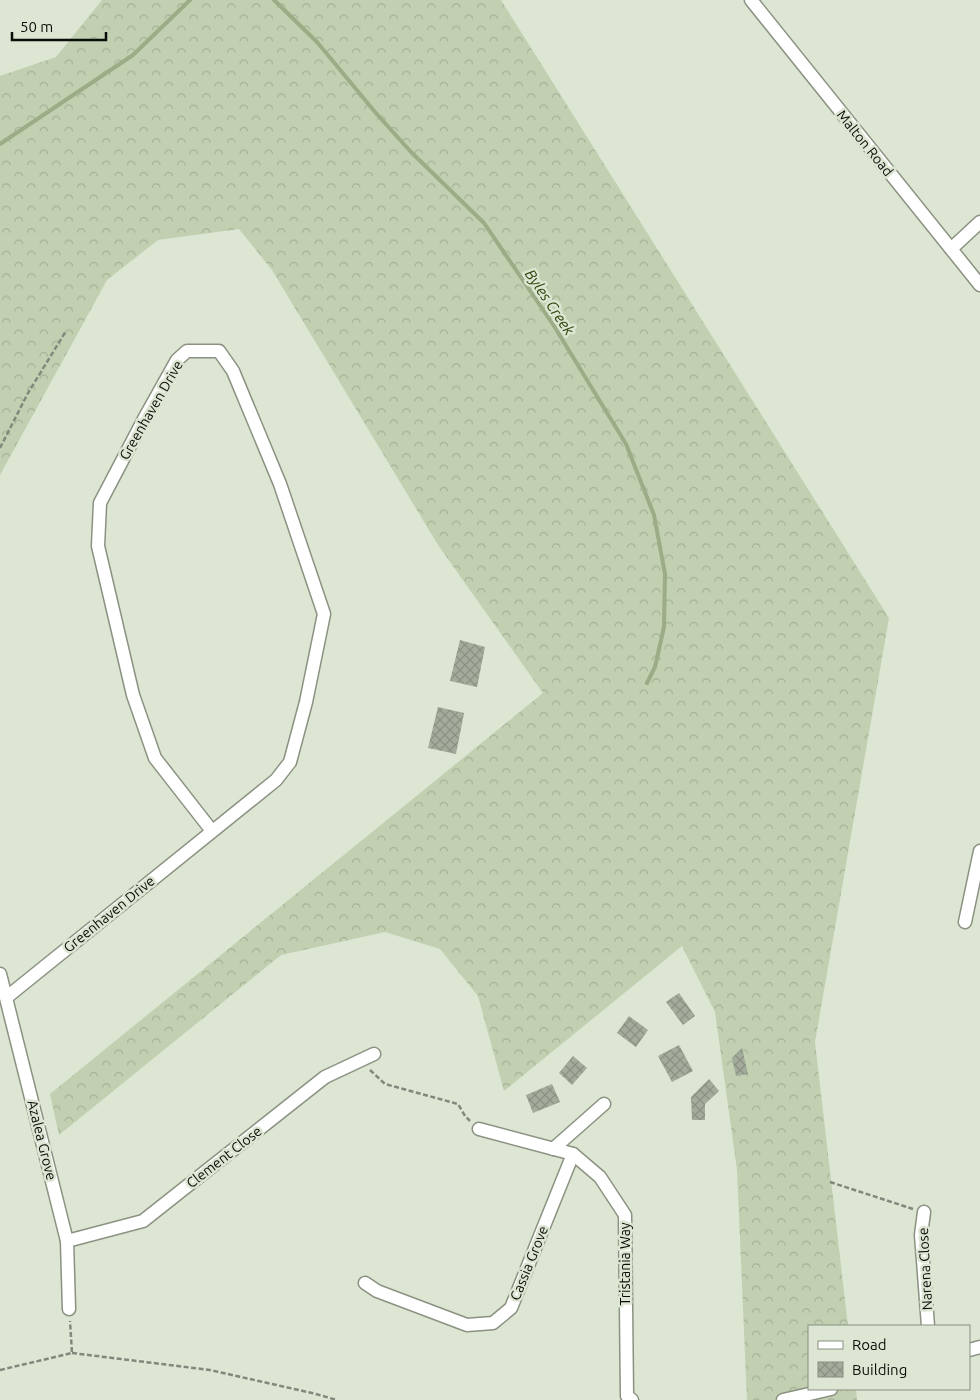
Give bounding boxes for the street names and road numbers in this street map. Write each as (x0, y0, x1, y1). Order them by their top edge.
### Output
street label: Malton Road (834, 107, 896, 179)
street label: Greenhaven Drive (116, 357, 186, 463)
street label: Greenhaven Drive (60, 873, 158, 955)
street label: Azalea Grove (24, 1098, 60, 1182)
street label: Clement Close (183, 1123, 265, 1191)
street label: Tristania Way (617, 1222, 633, 1306)
street label: Cassia Grove (507, 1223, 551, 1303)
street label: Narena Close (915, 1227, 935, 1311)

